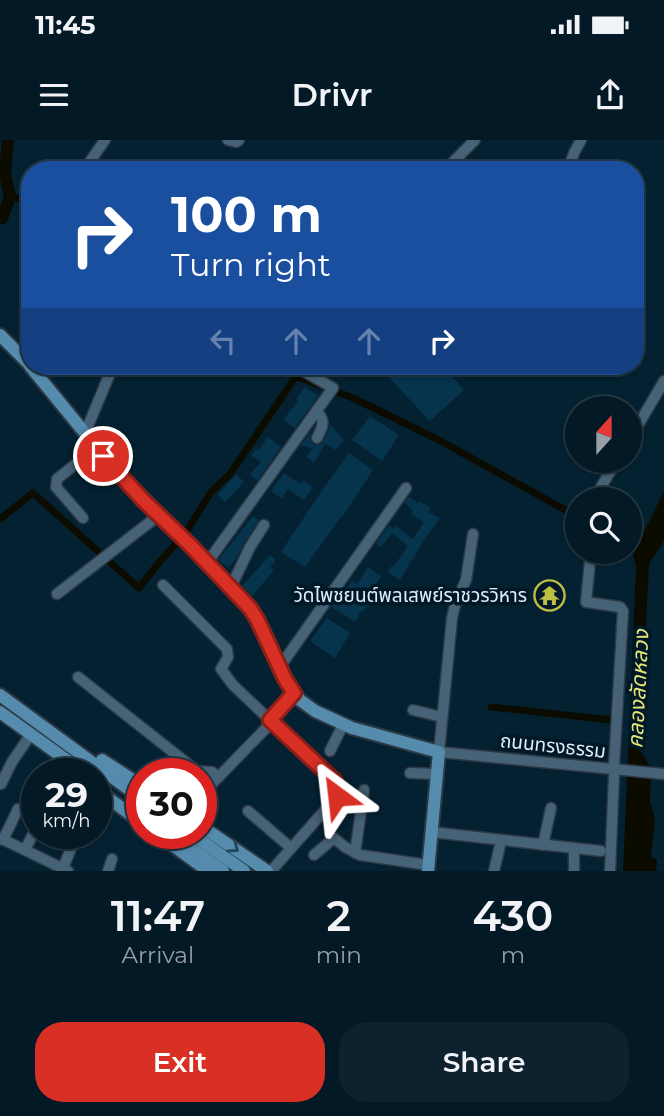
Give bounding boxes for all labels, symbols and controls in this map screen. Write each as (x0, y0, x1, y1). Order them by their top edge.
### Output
text: 11:45 (35, 9, 96, 41)
text: Drivr (292, 75, 372, 114)
icon: menu (35, 76, 73, 114)
icon: share (591, 76, 629, 114)
text: 100 m (171, 185, 322, 244)
icon: right (56, 189, 147, 280)
text: Turn right (171, 245, 331, 284)
icon: left (204, 322, 242, 360)
icon: ahead (277, 322, 315, 360)
icon: ahead (350, 322, 388, 360)
icon: right (423, 322, 461, 360)
north arrow (565, 396, 642, 472)
map controls (565, 396, 642, 564)
pin (73, 426, 133, 486)
icon: arrive (84, 437, 122, 475)
button: search (565, 487, 642, 564)
temple icon: วัดไพชยนต์พลเสพย์ราชวรวิหาร (533, 578, 567, 612)
place label: วัดไพชยนต์พลเสพย์ราชวรวิหาร (293, 584, 527, 607)
water label: คลองลัดหลวง (622, 627, 654, 749)
street label: ถนนทรงธรรม (499, 729, 607, 763)
speed limit sign: 30 (126, 758, 217, 849)
position arrow (300, 759, 374, 833)
text: 29 (45, 773, 88, 816)
text: km/h (42, 810, 91, 832)
one-way arrow (226, 840, 239, 852)
text: 11:47 (111, 890, 205, 942)
text: 2 (327, 890, 351, 942)
text: 430 (473, 890, 553, 942)
text: Arrival (122, 941, 194, 969)
text: min (316, 941, 362, 969)
text: m (501, 941, 525, 969)
button: Exit (35, 1022, 325, 1102)
button: Share (339, 1022, 629, 1102)

